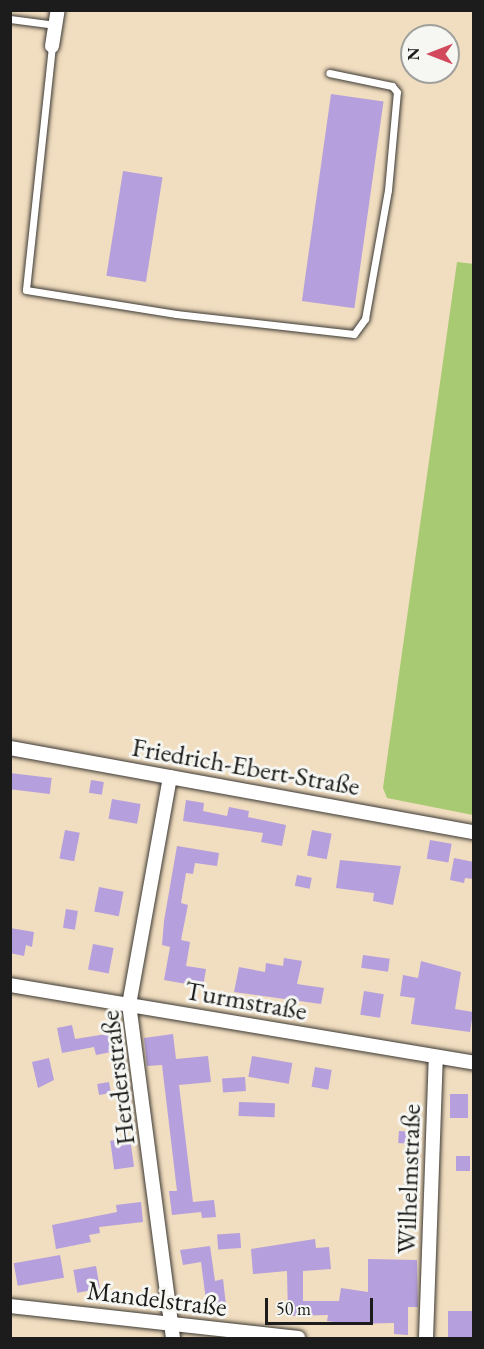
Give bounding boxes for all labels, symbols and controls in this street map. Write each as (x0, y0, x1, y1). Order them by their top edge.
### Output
north arrow (400, 24, 460, 84)
text: N (403, 48, 424, 60)
street label: Friedrich-Ebert-Straße (130, 730, 362, 802)
street label: Turmstraße (182, 973, 310, 1027)
street label: Herderstraße (93, 1009, 141, 1147)
street label: Wilhelmstraße (389, 1103, 427, 1255)
street label: Mandelstraße (85, 1273, 229, 1323)
scale bar (268, 1286, 376, 1324)
text: 50 m (276, 1297, 311, 1320)

